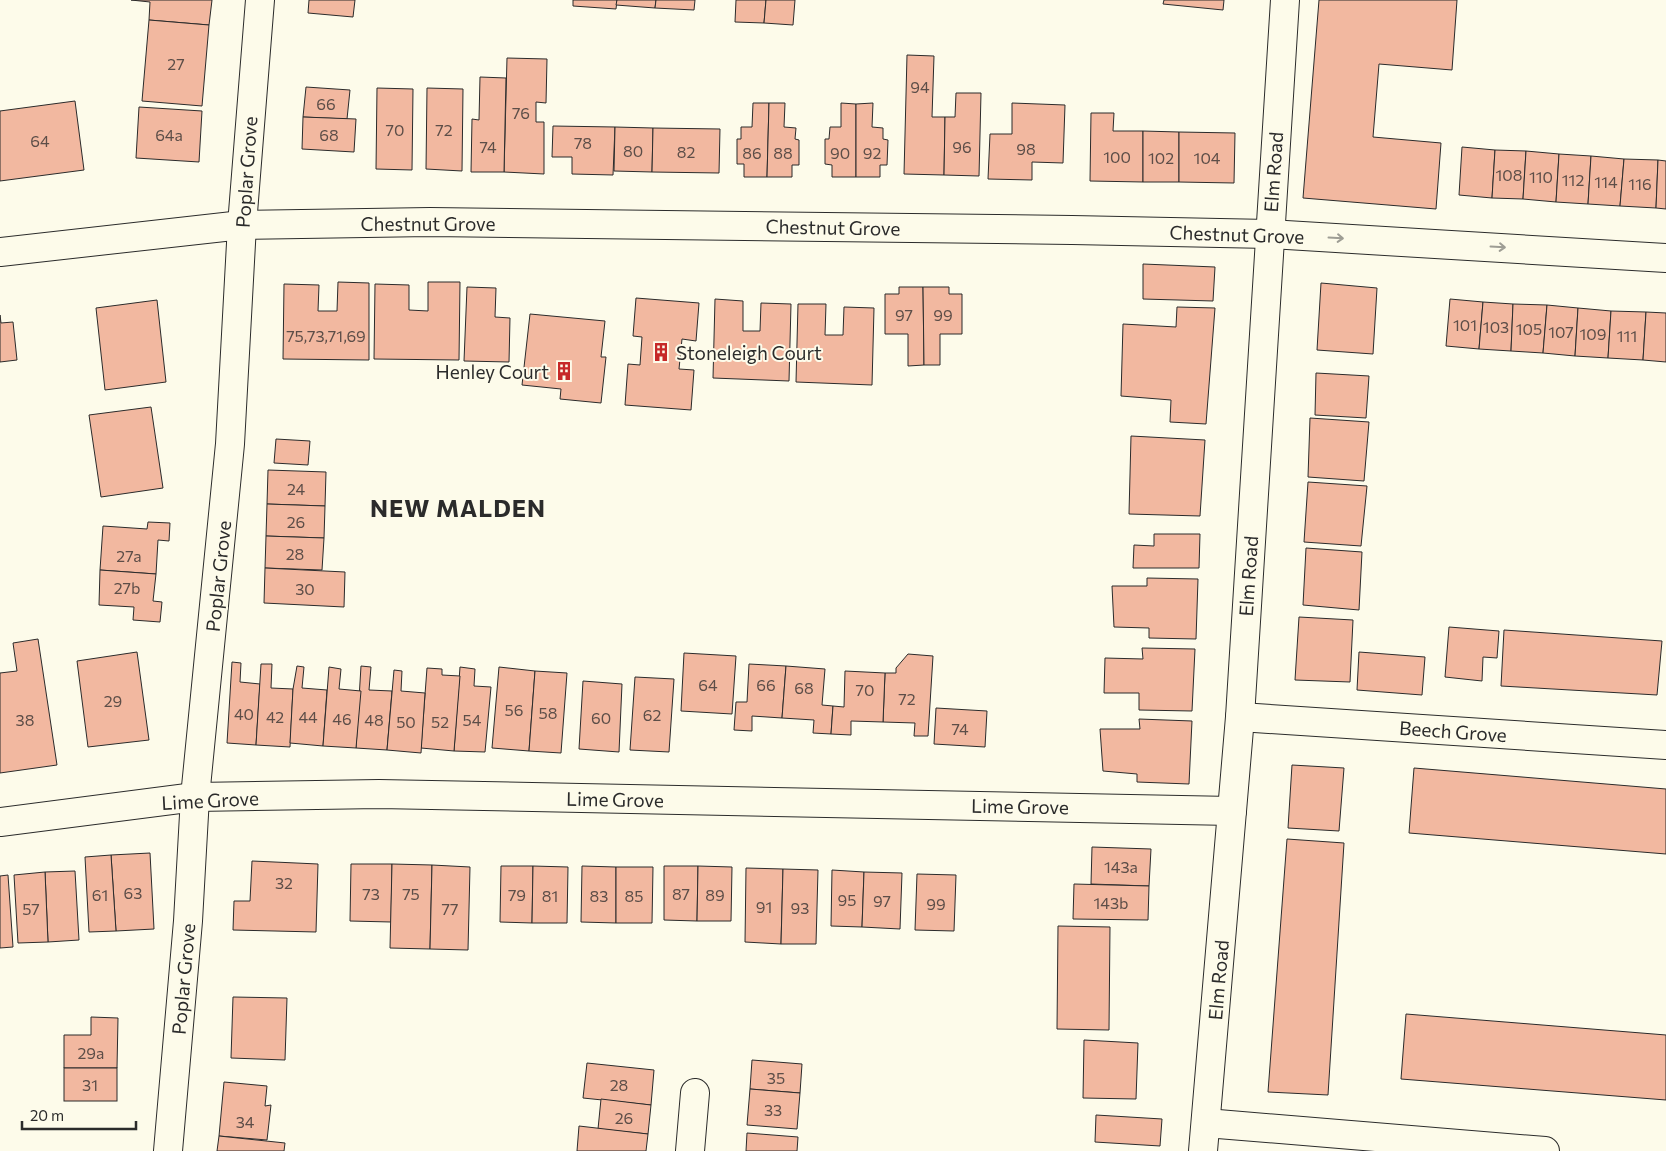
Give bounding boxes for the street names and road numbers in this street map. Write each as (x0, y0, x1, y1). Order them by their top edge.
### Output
street label: Poplar Grove (231, 115, 261, 229)
street label: Elm Road (1259, 131, 1287, 213)
street label: Chestnut Grove (361, 212, 495, 235)
street label: Chestnut Grove (765, 214, 901, 240)
street label: Chestnut Grove (1169, 220, 1305, 248)
street label: Poplar Grove (201, 519, 235, 633)
street label: Elm Road (1234, 535, 1262, 617)
street label: Beech Grove (1398, 716, 1508, 746)
street label: Lime Grove (161, 786, 259, 814)
street label: Lime Grove (566, 787, 664, 811)
street label: Lime Grove (971, 794, 1069, 818)
street label: Poplar Grove (167, 922, 199, 1036)
street label: Elm Road (1203, 939, 1233, 1021)

